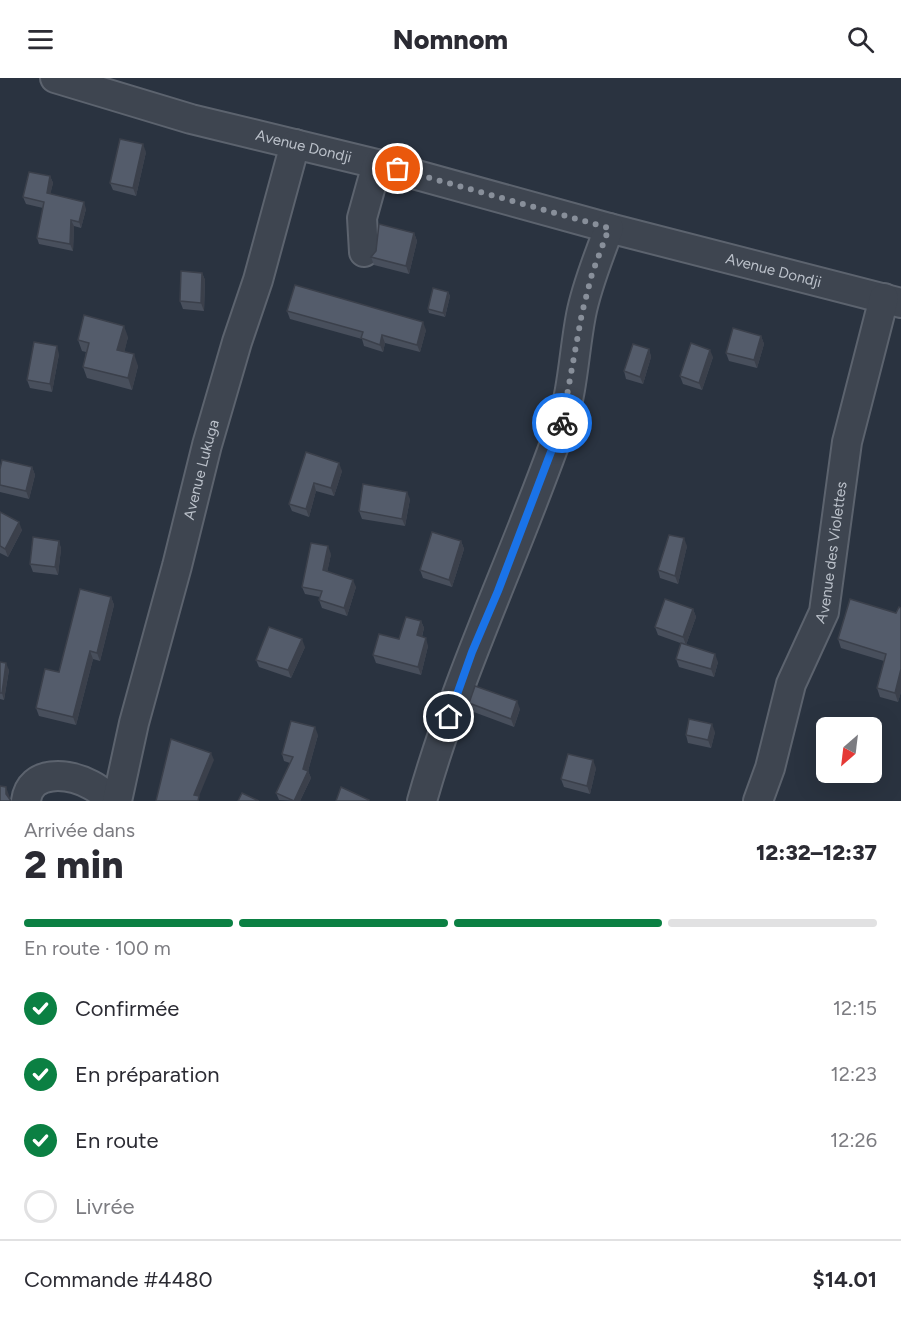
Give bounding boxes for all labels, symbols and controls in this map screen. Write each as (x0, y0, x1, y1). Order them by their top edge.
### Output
icon: menu (24, 23, 57, 56)
text: Nomnom (393, 23, 508, 56)
icon: search (844, 23, 877, 56)
street label: Avenue Dondji (254, 126, 354, 167)
pin (372, 143, 423, 194)
icon: bag (381, 152, 414, 185)
street label: Avenue Dondji (724, 249, 823, 291)
courier (532, 393, 592, 453)
icon: bike (546, 407, 579, 440)
street label: Avenue Lukuga (180, 417, 223, 522)
street label: Avenue des Violettes (811, 480, 851, 626)
pin (423, 691, 474, 742)
icon: home (432, 700, 465, 733)
north arrow (816, 717, 882, 783)
map controls (816, 717, 882, 783)
text: Arrivée dans (24, 818, 135, 842)
text: 12:32–12:37 (756, 839, 877, 866)
text: 2 min (24, 841, 124, 888)
text: En route · 100 m (24, 936, 171, 960)
icon: check (24, 992, 57, 1025)
text: Confirmée (75, 995, 179, 1022)
text: 12:15 (833, 996, 877, 1020)
icon: check (24, 1058, 57, 1091)
text: En préparation (75, 1061, 220, 1088)
text: 12:23 (830, 1062, 877, 1086)
icon: check (24, 1124, 57, 1157)
text: En route (75, 1127, 158, 1154)
text: 12:26 (830, 1128, 877, 1152)
text: Livrée (75, 1193, 134, 1220)
text: Commande #4480 (24, 1266, 213, 1293)
text: $14.01 (813, 1266, 877, 1293)

